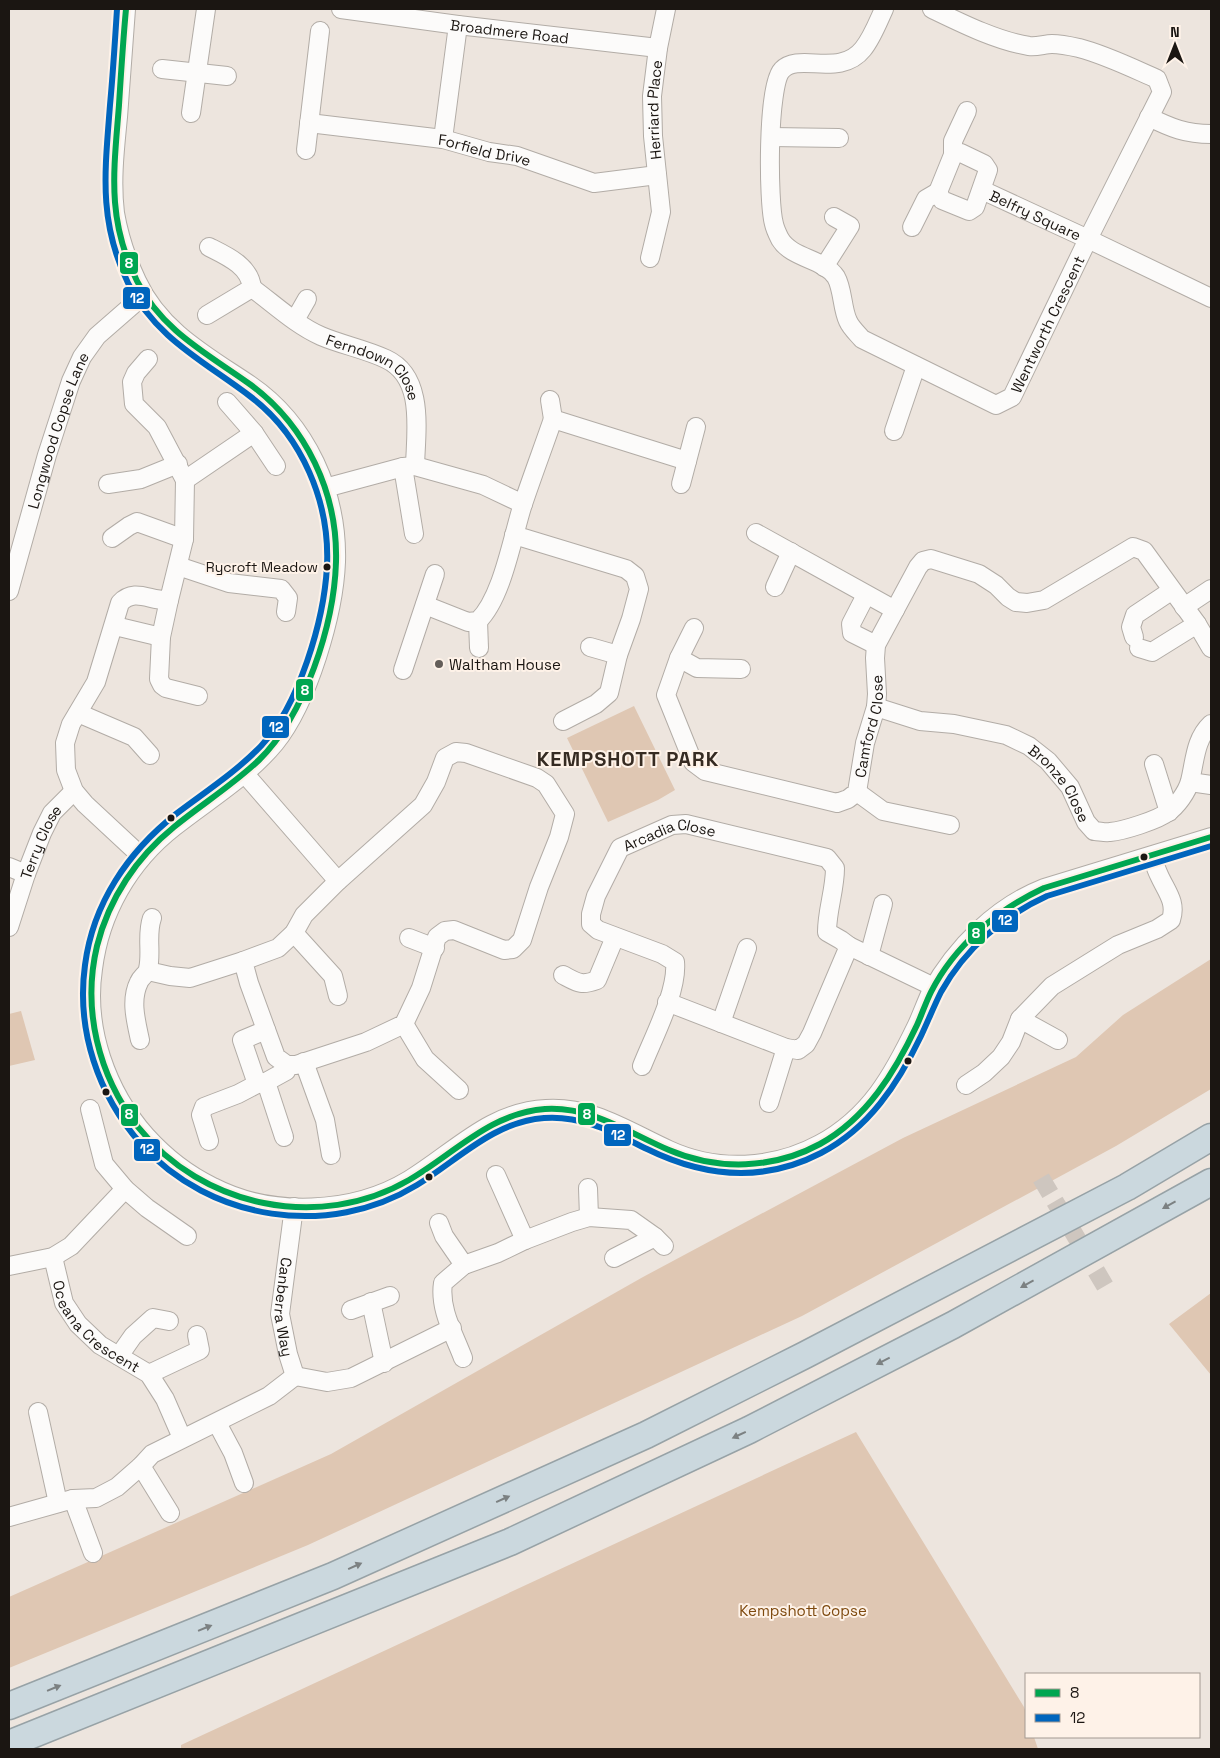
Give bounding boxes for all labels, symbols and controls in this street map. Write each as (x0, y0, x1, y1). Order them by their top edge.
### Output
street label: Broadmere Road (449, 15, 570, 47)
north arrow (1150, 20, 1200, 70)
text: N (1170, 23, 1180, 41)
street label: Herriard Place (642, 59, 666, 161)
street label: Forfield Drive (437, 129, 534, 170)
street label: Belfry Square (987, 185, 1084, 244)
line badge: 8 (119, 251, 139, 275)
street label: Wentworth Crescent (1006, 252, 1088, 396)
text: 8 (125, 254, 134, 272)
line badge: 12 (122, 286, 151, 310)
text: 12 (130, 289, 144, 307)
street label: Ferndown Close (324, 329, 424, 402)
street label: Longwood Copse Lane (23, 347, 93, 511)
place label: Rycroft Meadow (206, 558, 318, 576)
marker: Rycroft Meadow (322, 562, 332, 572)
place label: Waltham House (449, 655, 561, 674)
marker: Waltham House (433, 658, 445, 670)
street label: Camford Close (850, 674, 887, 779)
line badge: 8 (295, 678, 314, 702)
text: 8 (301, 681, 310, 699)
line badge: 12 (261, 715, 290, 739)
text: 12 (269, 718, 283, 736)
street label: Bronze Close (1025, 740, 1094, 825)
district label: KEMPSHOTT PARK (537, 746, 719, 772)
street label: Terry Close (16, 800, 65, 881)
unlabelled marker (166, 813, 176, 823)
street label: Arcadia Close (620, 814, 718, 855)
unlabelled marker (1139, 852, 1149, 862)
line badge: 12 (991, 909, 1019, 933)
text: 12 (998, 911, 1012, 929)
line badge: 8 (967, 921, 986, 945)
text: 8 (972, 924, 981, 942)
unlabelled marker (903, 1056, 913, 1066)
unlabelled marker (101, 1087, 111, 1097)
line badge: 8 (577, 1102, 596, 1126)
line badge: 8 (120, 1103, 139, 1127)
text: 8 (125, 1105, 134, 1123)
text: 8 (583, 1105, 592, 1123)
line badge: 12 (603, 1123, 632, 1147)
text: 12 (611, 1126, 625, 1144)
line badge: 12 (133, 1138, 161, 1162)
text: 12 (140, 1140, 154, 1158)
unlabelled marker (424, 1172, 434, 1182)
one-way arrow (1162, 1201, 1175, 1210)
street label: Canberra Way (270, 1256, 298, 1358)
street label: Oceana Crescent (49, 1278, 144, 1376)
one-way arrow (1020, 1280, 1033, 1289)
one-way arrow (876, 1357, 891, 1365)
one-way arrow (732, 1431, 746, 1439)
one-way arrow (496, 1495, 510, 1503)
one-way arrow (348, 1562, 362, 1570)
park label: Kempshott Copse (739, 1601, 867, 1620)
one-way arrow (198, 1624, 213, 1632)
legend (1025, 1673, 1200, 1738)
text: 8 (1070, 1683, 1079, 1702)
one-way arrow (47, 1684, 61, 1692)
text: 12 (1070, 1708, 1085, 1727)

